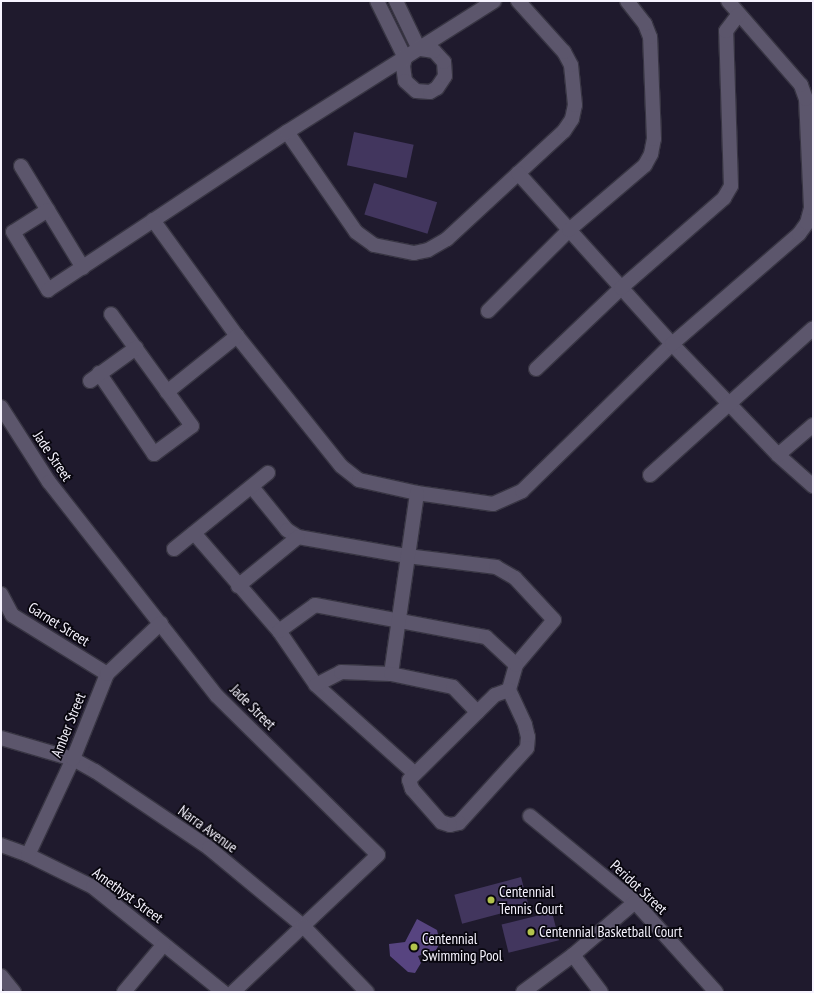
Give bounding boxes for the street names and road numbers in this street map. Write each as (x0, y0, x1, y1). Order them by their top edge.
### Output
street label: Jade Street (30, 428, 76, 484)
street label: Garnet Street (25, 598, 93, 650)
street label: Jade Street (227, 681, 279, 733)
street label: Amber Street (47, 690, 89, 760)
street label: Narra Avenue (175, 801, 241, 857)
street label: Peridot Street (607, 856, 671, 918)
street label: Amethyst Street (89, 863, 167, 927)

